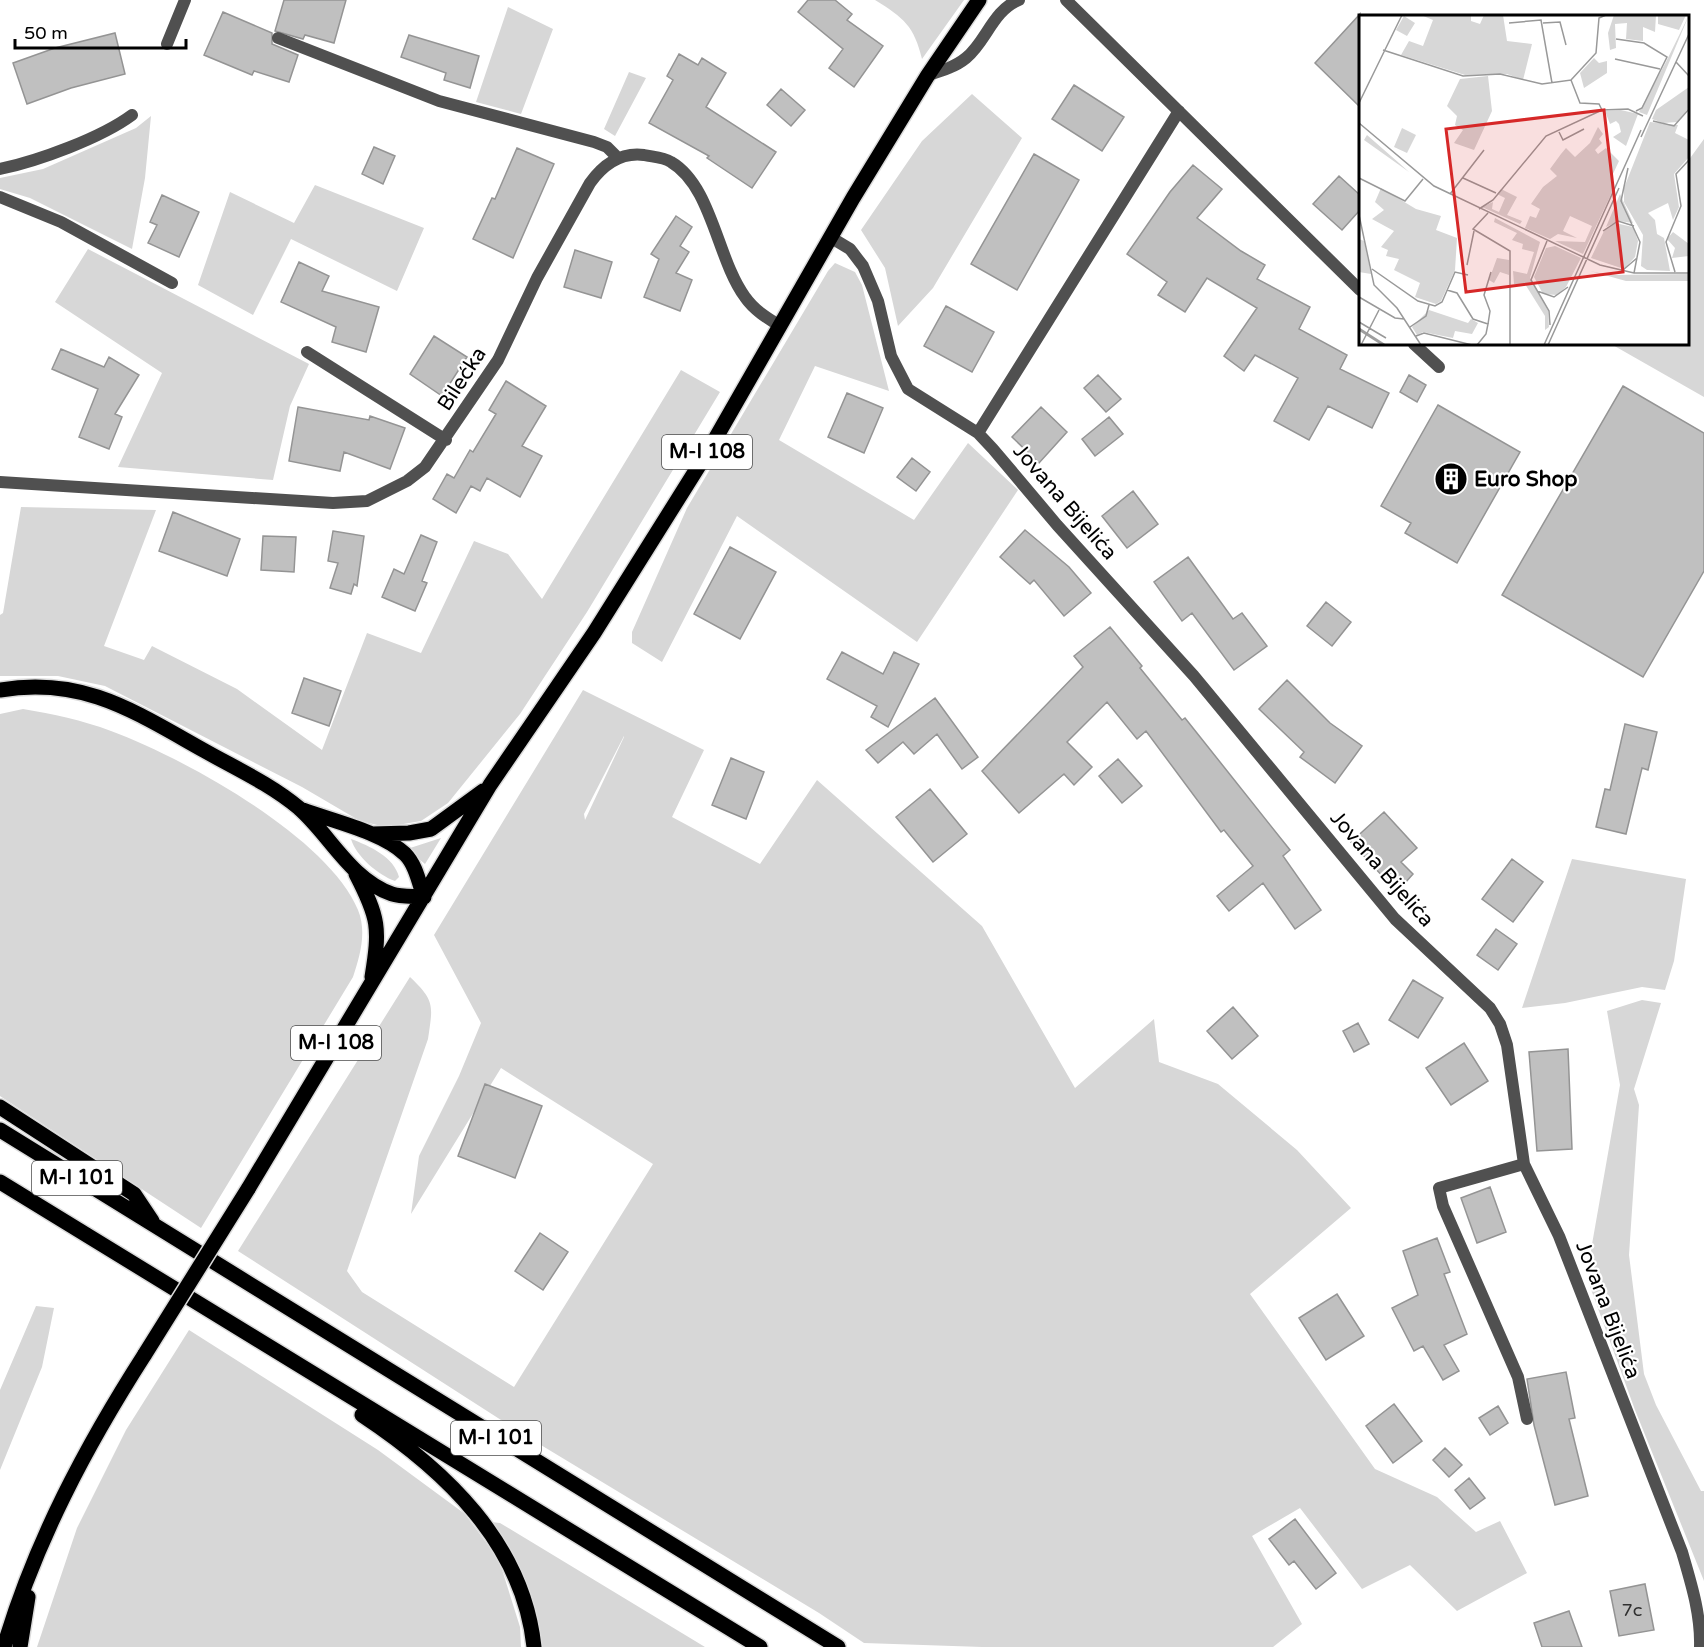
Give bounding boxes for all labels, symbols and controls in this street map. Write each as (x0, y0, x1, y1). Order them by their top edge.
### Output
scale bar (15, 12, 186, 50)
inset map (1359, 15, 1689, 345)
text: 50 m (24, 22, 68, 44)
street label: Bilećka (432, 342, 492, 416)
road number: M-I 108 (662, 435, 752, 469)
street label: Jovana Bijelića (1008, 439, 1122, 565)
building icon: Euro Shop (1433, 461, 1469, 497)
place label: Euro Shop (1474, 467, 1577, 492)
street label: Jovana Bijelića (1325, 806, 1439, 932)
road number: M-I 108 (291, 1026, 381, 1060)
road number: M-I 101 (32, 1161, 122, 1195)
street label: Jovana Bijelića (1570, 1238, 1646, 1382)
road number: M-I 101 (451, 1421, 541, 1455)
house number: 7c (1622, 1599, 1642, 1621)

